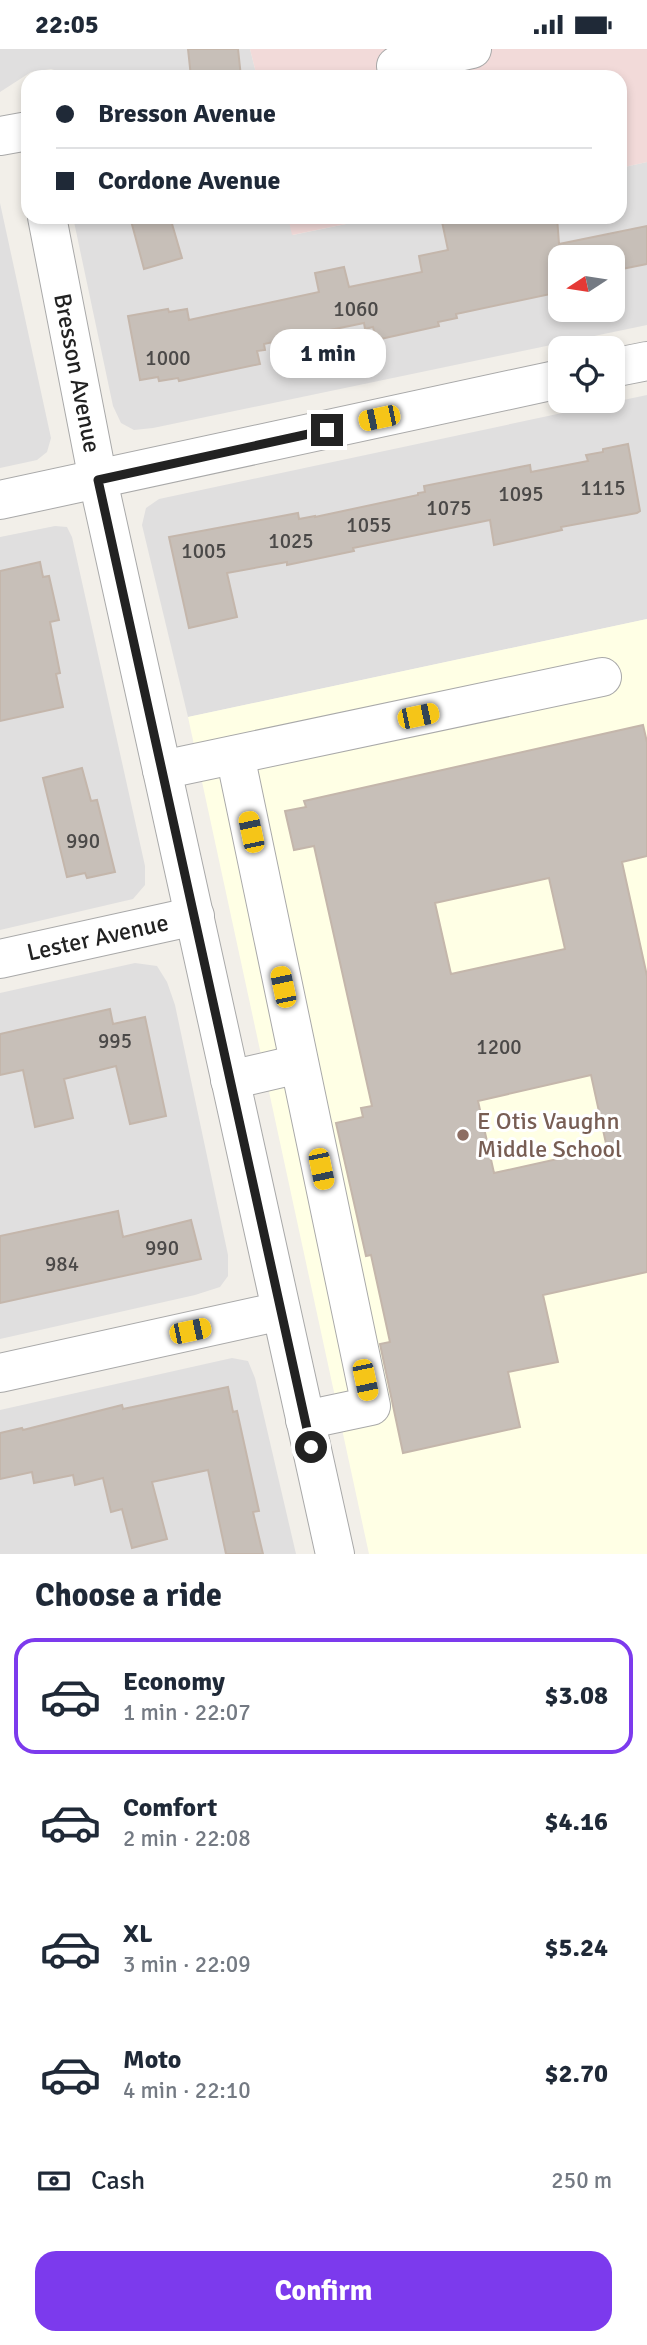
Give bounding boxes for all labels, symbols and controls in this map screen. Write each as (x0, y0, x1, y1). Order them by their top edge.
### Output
text: 22:05 (35, 9, 99, 41)
text: Bresson Avenue (98, 98, 276, 130)
text: Cordone Avenue (98, 165, 280, 197)
north arrow (548, 245, 625, 322)
map controls (548, 245, 625, 413)
street label: Bresson Avenue (47, 291, 107, 455)
house number: 1060 (333, 296, 379, 322)
callout: 1 min (269, 329, 385, 377)
button: locate (548, 336, 625, 413)
text: 1 min (300, 339, 356, 368)
house number: 1000 (145, 345, 191, 371)
car (357, 403, 402, 433)
route end (311, 414, 343, 446)
house number: 1115 (580, 475, 626, 501)
house number: 1095 (498, 481, 544, 507)
house number: 1075 (426, 495, 472, 521)
house number: 1055 (346, 512, 392, 538)
house number: 1025 (268, 528, 314, 554)
house number: 1005 (181, 538, 227, 564)
car (396, 701, 441, 731)
car (237, 809, 266, 855)
house number: 990 (66, 828, 100, 854)
street label: Lester Avenue (24, 907, 171, 968)
car (269, 964, 298, 1010)
house number: 995 (98, 1028, 132, 1054)
house number: 1200 (476, 1034, 522, 1060)
place label: E Otis Vaughn Middle School (477, 1106, 622, 1164)
marker: E Otis Vaughn Middle School (455, 1127, 471, 1143)
car (307, 1146, 336, 1192)
house number: 990 (145, 1235, 179, 1261)
house number: 984 (45, 1251, 79, 1277)
car (168, 1316, 213, 1346)
car (351, 1357, 380, 1403)
route start (295, 1431, 327, 1463)
text: Choose a ride (35, 1576, 222, 1615)
icon: car (39, 1665, 102, 1728)
text: Economy (123, 1666, 225, 1698)
text: $3.08 (544, 1680, 608, 1712)
text: 1 min · 22:07 (123, 1698, 251, 1727)
icon: car (39, 1791, 102, 1854)
text: Comfort (123, 1792, 217, 1824)
text: $4.16 (544, 1806, 608, 1838)
text: 2 min · 22:08 (123, 1824, 251, 1853)
icon: car (39, 1917, 102, 1980)
text: XL (123, 1918, 153, 1950)
text: $5.24 (544, 1932, 608, 1964)
text: 3 min · 22:09 (123, 1950, 251, 1979)
icon: car (39, 2043, 102, 2106)
text: Moto (123, 2044, 181, 2076)
text: $2.70 (544, 2058, 608, 2090)
text: 4 min · 22:10 (123, 2076, 251, 2105)
icon: cash (35, 2162, 73, 2200)
text: Cash (91, 2165, 145, 2197)
text: 250 m (551, 2166, 612, 2195)
button: Confirm (35, 2251, 612, 2331)

